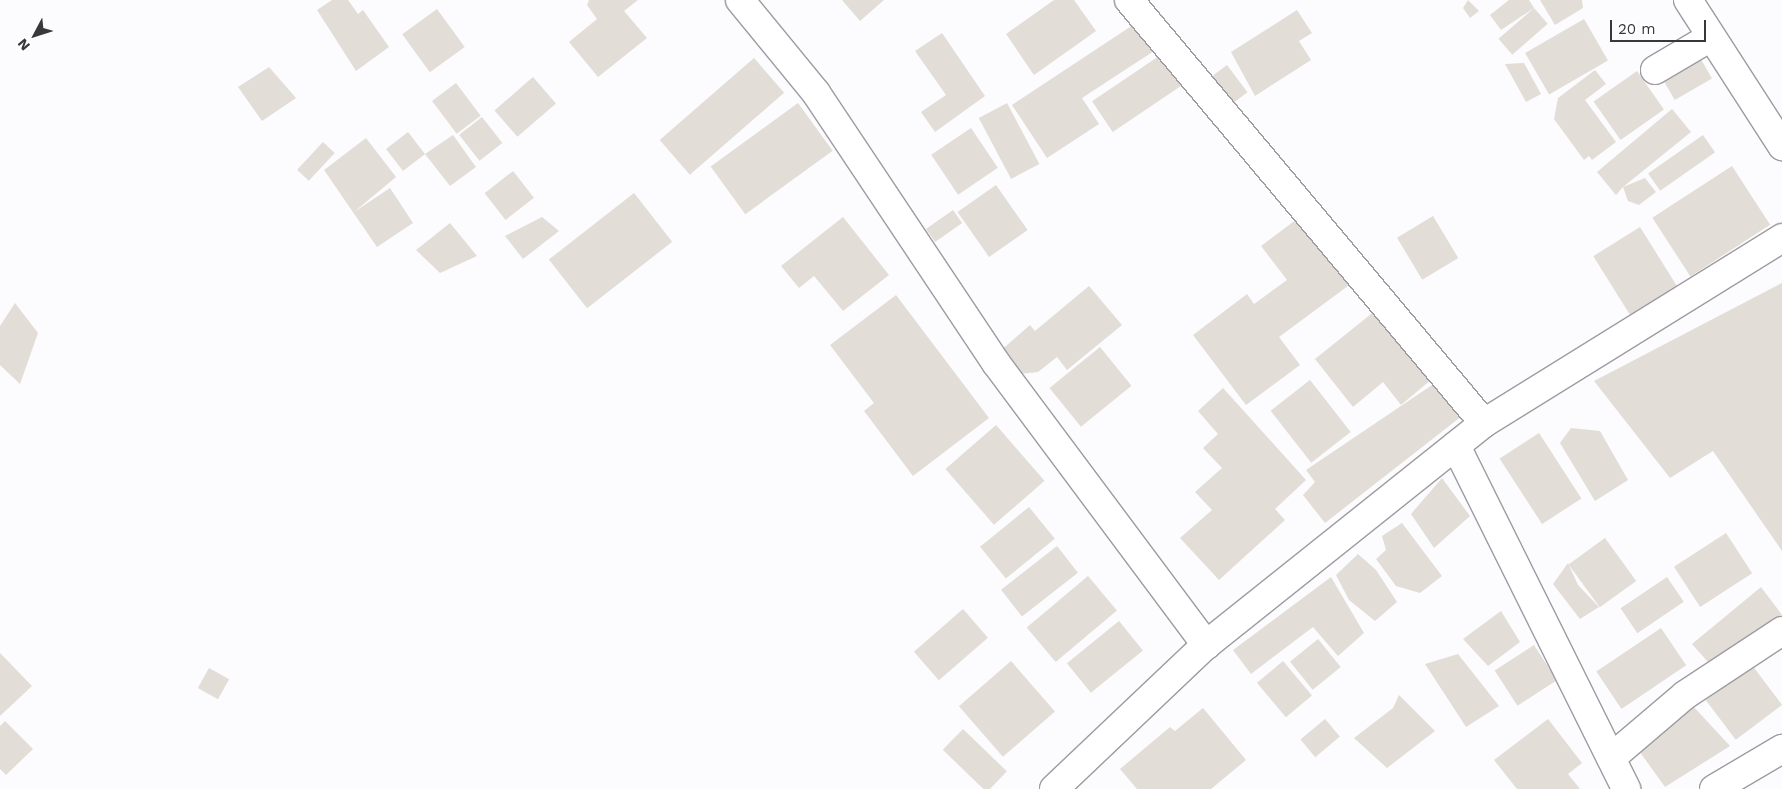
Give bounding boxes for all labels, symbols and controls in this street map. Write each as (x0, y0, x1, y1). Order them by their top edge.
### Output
north arrow (10, 10, 60, 60)
scale bar (1612, 10, 1708, 42)
text: 20 m (1618, 20, 1656, 38)
text: N (14, 36, 33, 54)

